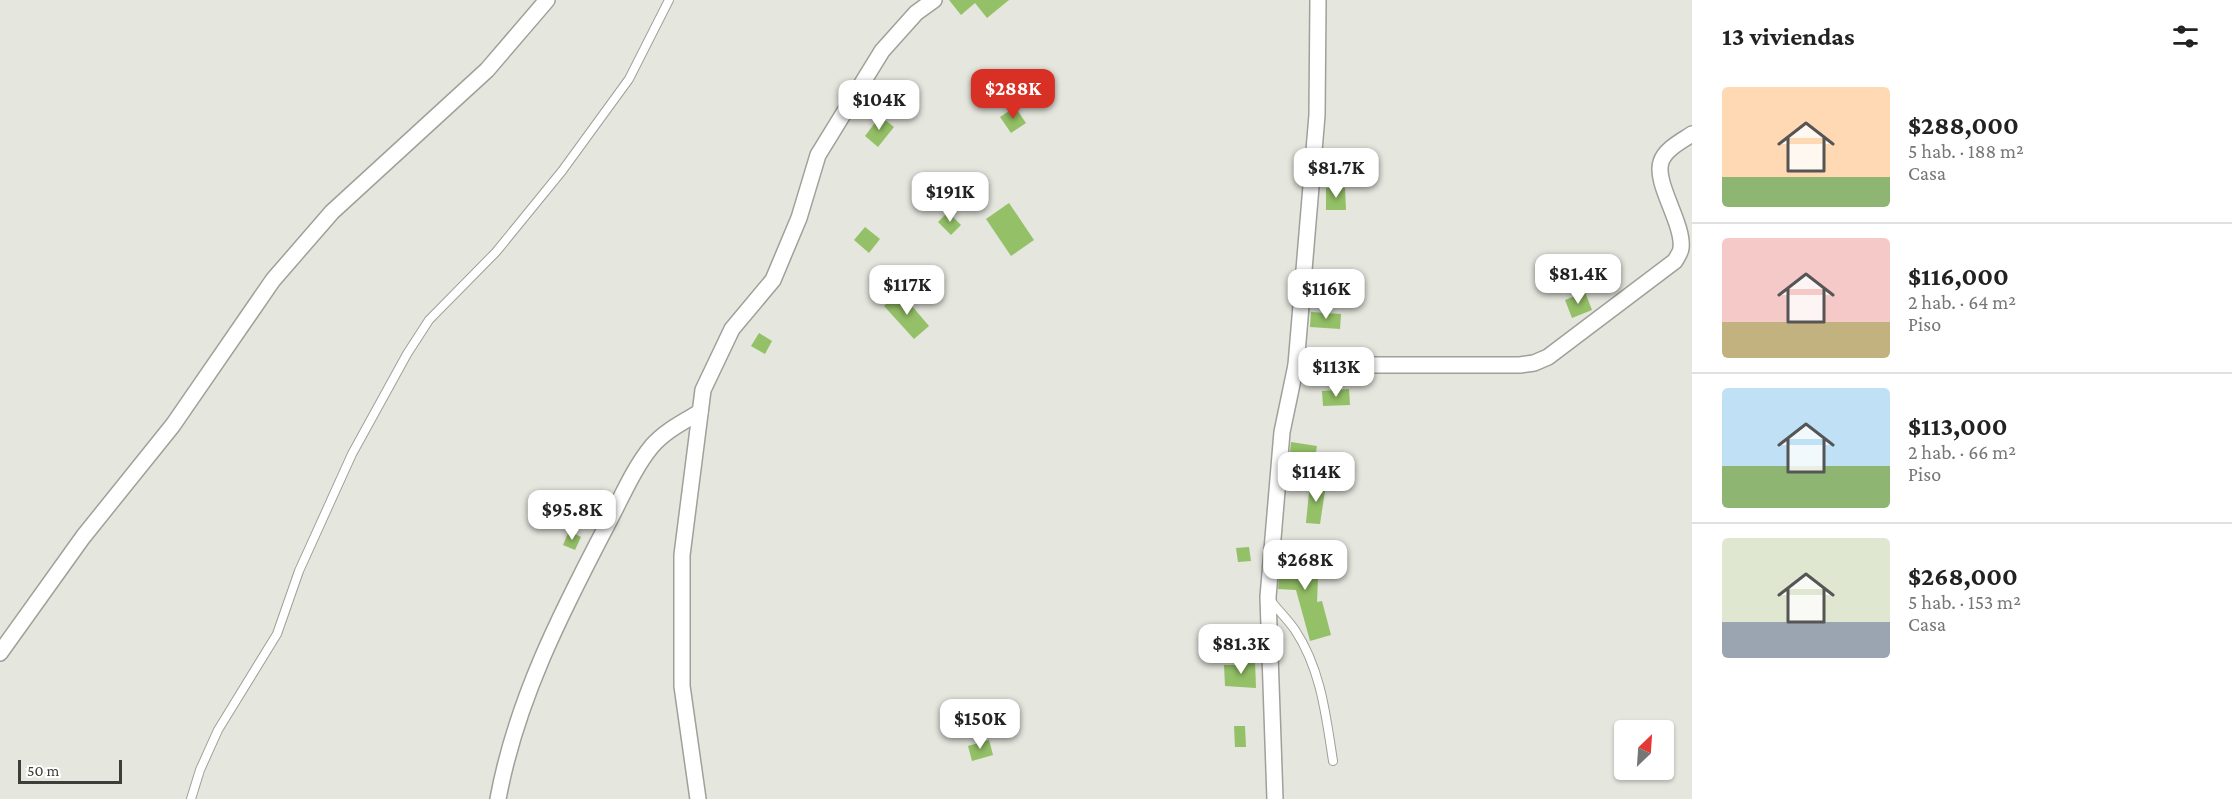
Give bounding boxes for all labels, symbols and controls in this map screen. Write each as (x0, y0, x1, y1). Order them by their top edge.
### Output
icon: filters (2169, 20, 2202, 53)
text: 13 viviendas (1722, 22, 1855, 51)
pin: $288K (971, 69, 1055, 120)
text: $288K (985, 77, 1041, 99)
pin: $104K (837, 80, 921, 131)
text: $104K (852, 88, 906, 110)
icon: home (1770, 111, 1842, 183)
text: $288,000 (1908, 111, 2019, 140)
text: 5 hab. · 188 m² (1908, 140, 2024, 162)
pin: $81.7K (1287, 148, 1385, 199)
text: $81.7K (1308, 156, 1364, 178)
text: Casa (1908, 162, 1946, 184)
pin: $191K (908, 172, 992, 223)
text: $191K (926, 180, 974, 202)
pin: $81.4K (1529, 254, 1627, 305)
text: $81.4K (1549, 262, 1607, 284)
icon: home (1770, 262, 1842, 334)
text: $116,000 (1908, 262, 2009, 291)
pin: $117K (865, 265, 949, 316)
pin: $116K (1284, 269, 1368, 320)
text: $117K (883, 273, 931, 295)
text: $116K (1302, 277, 1350, 299)
text: 2 hab. · 64 m² (1908, 291, 2016, 313)
text: Piso (1908, 313, 1941, 335)
pin: $113K (1294, 347, 1378, 398)
text: $113K (1312, 355, 1360, 377)
icon: home (1770, 412, 1842, 484)
text: $113,000 (1908, 412, 2007, 441)
text: 2 hab. · 66 m² (1908, 441, 2016, 463)
pin: $114K (1274, 452, 1358, 503)
text: $114K (1292, 460, 1340, 482)
text: Piso (1908, 463, 1941, 485)
pin: $95.8K (523, 490, 621, 541)
text: $95.8K (542, 498, 602, 520)
pin: $268K (1263, 540, 1347, 591)
text: $268K (1277, 548, 1333, 570)
icon: home (1770, 562, 1842, 634)
text: $268,000 (1908, 562, 2018, 591)
text: 5 hab. · 153 m² (1908, 591, 2021, 613)
text: Casa (1908, 613, 1946, 635)
pin: $81.3K (1192, 624, 1290, 675)
text: $81.3K (1212, 632, 1270, 654)
pin: $150K (938, 699, 1022, 750)
text: $150K (954, 707, 1006, 729)
north arrow (1614, 720, 1674, 780)
map controls (1614, 720, 1674, 780)
scale bar (18, 757, 122, 784)
text: 50 m (27, 762, 59, 779)

